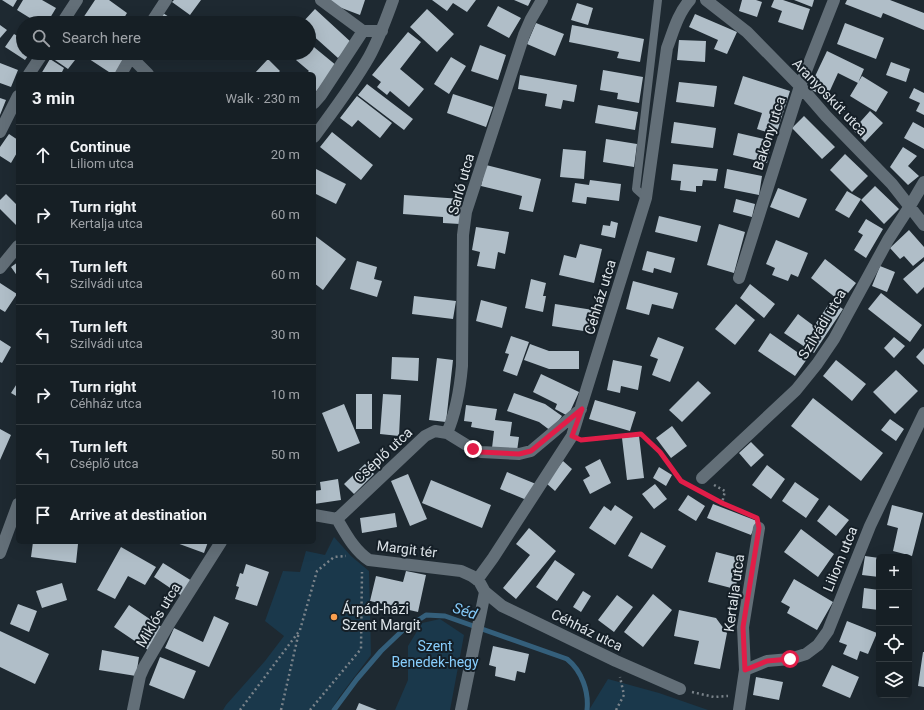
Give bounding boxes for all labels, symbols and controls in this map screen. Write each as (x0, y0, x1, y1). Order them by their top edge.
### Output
search box (16, 16, 316, 60)
icon: search (30, 27, 52, 49)
text: Search here (62, 29, 141, 47)
street label: Aranyoskút utca (789, 55, 871, 139)
text: 3 min (32, 88, 75, 108)
text: Walk · 230 m (225, 91, 300, 106)
street label: Bakony utca (750, 94, 788, 172)
text: Continue (70, 138, 131, 156)
icon: ahead (32, 144, 54, 166)
text: 20 m (271, 147, 300, 162)
street label: Sarló utca (445, 152, 477, 216)
text: Liliom utca (70, 156, 134, 171)
text: Turn right (70, 198, 136, 216)
icon: right (32, 204, 54, 226)
text: 60 m (271, 207, 300, 222)
text: Kertalja utca (70, 216, 143, 231)
text: Turn left (70, 258, 127, 276)
street label: Céhház utca (581, 258, 619, 336)
icon: left (32, 264, 54, 286)
text: 60 m (271, 267, 300, 282)
text: Szilvádi utca (70, 276, 143, 291)
street label: Szilvádi utca (795, 286, 849, 362)
text: Turn left (70, 318, 127, 336)
icon: left (32, 324, 54, 346)
text: 30 m (271, 327, 300, 342)
text: Szilvádi utca (70, 336, 143, 351)
text: Turn right (70, 378, 136, 396)
icon: right (32, 384, 54, 406)
text: 10 m (271, 387, 300, 402)
text: Céhház utca (70, 396, 142, 411)
street label: Cséplő utca (351, 424, 415, 486)
text: Turn left (70, 438, 127, 456)
route end (464, 440, 482, 458)
icon: left (32, 444, 54, 466)
text: 50 m (271, 447, 300, 462)
text: Cséplő utca (70, 456, 138, 471)
icon: arrive (32, 504, 54, 526)
text: Arrive at destination (70, 506, 207, 524)
street label: Liliom utca (820, 524, 860, 594)
street label: Margit tér (376, 537, 438, 561)
street label: Kertalja utca (721, 553, 747, 633)
map controls (876, 554, 912, 698)
button: + (876, 554, 912, 590)
street label: Miklós utca (133, 580, 183, 650)
button: − (876, 590, 912, 626)
water label: Séd (451, 599, 480, 624)
place label: Árpád-házi Szent Margit (342, 600, 421, 633)
street label: Céhház utca (549, 606, 625, 654)
marker: Árpád-házi Szent Margit (329, 612, 339, 622)
button: locate (876, 626, 912, 662)
park label: Szent Benedek-hegy (391, 638, 479, 670)
route start (781, 650, 799, 668)
button: layers (876, 662, 912, 698)

